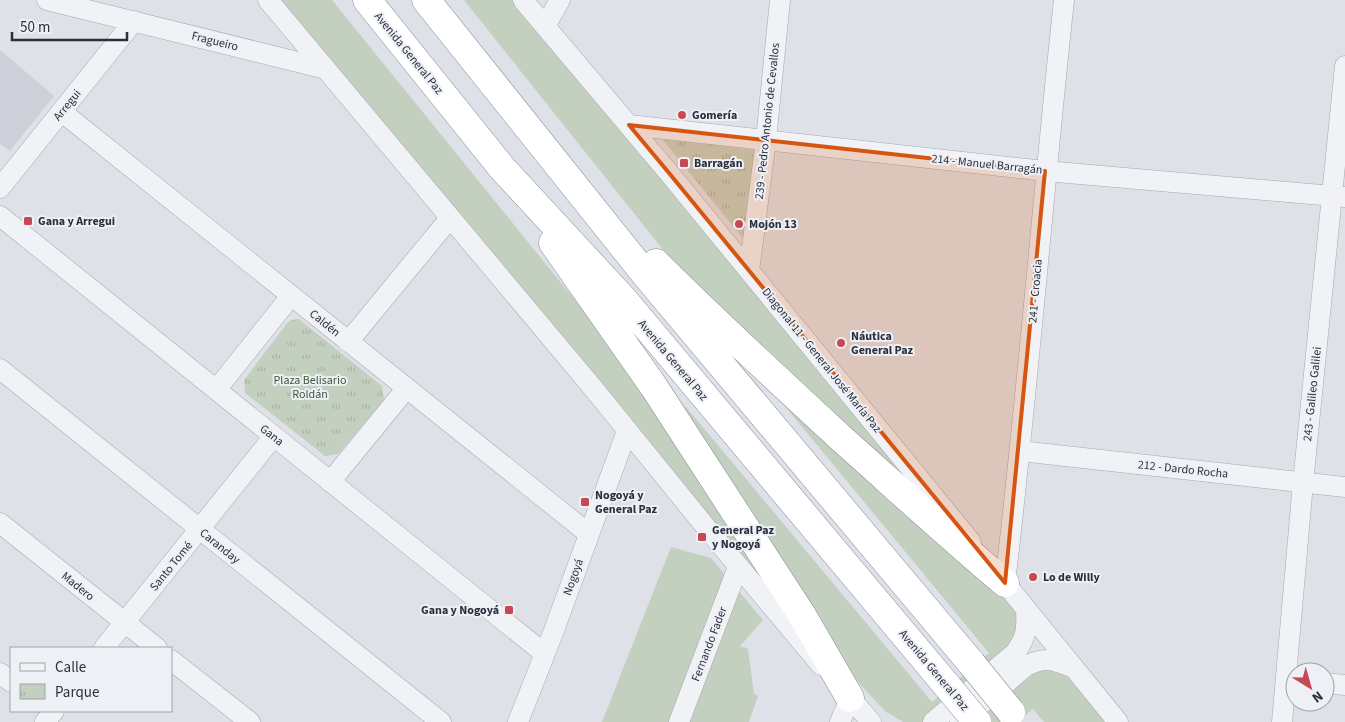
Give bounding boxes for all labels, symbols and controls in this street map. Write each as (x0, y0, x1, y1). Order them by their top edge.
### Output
street label: Avenida General Paz (370, 9, 447, 98)
scale bar (12, 10, 128, 42)
text: 50 m (20, 17, 50, 38)
street label: Fragueiro (190, 27, 240, 55)
street label: 239 - Pedro Antonio de Cevallos (751, 42, 784, 200)
street label: Arregui (49, 86, 85, 125)
place label: Gomería (692, 107, 737, 124)
marker: Gomería (676, 109, 688, 121)
street label: 214 - Manuel Barragán (931, 150, 1043, 179)
place label: Barragán (694, 155, 743, 172)
marker: Barragán (678, 157, 690, 169)
place label: Gana y Arregui (38, 213, 115, 230)
marker: Gana y Arregui (22, 215, 34, 227)
place label: Mojón 13 (749, 216, 797, 233)
marker: Mojón 13 (733, 218, 745, 230)
street label: 241 - Croacia (1024, 258, 1047, 324)
street label: Diagonal 11 - General José María Paz (758, 284, 885, 436)
street label: Caldén (306, 306, 344, 341)
street label: Avenida General Paz (634, 316, 712, 405)
place label: Náutica General Paz (851, 328, 914, 359)
marker: Náutica General Paz (835, 337, 847, 349)
street label: 243 - Galileo Galilei (1299, 346, 1326, 442)
park label: Plaza Belisario Roldán (274, 372, 346, 403)
street label: Gana (256, 421, 287, 450)
street label: 212 - Dardo Rocha (1137, 456, 1229, 483)
place label: Nogoyá y General Paz (595, 487, 658, 518)
marker: Nogoyá y General Paz (579, 496, 591, 508)
place label: General Paz y Nogoyá (712, 522, 775, 553)
street label: Caranday (196, 525, 244, 568)
marker: General Paz y Nogoyá (696, 531, 708, 543)
street label: Santo Tomé (146, 538, 197, 595)
street label: Nogoyá (559, 556, 588, 598)
street label: Madero (58, 568, 98, 605)
place label: Lo de Willy (1043, 569, 1101, 586)
marker: Lo de Willy (1027, 571, 1039, 583)
place label: Gana y Nogoyá (421, 602, 499, 619)
street label: Fernando Fader (687, 603, 732, 684)
marker: Gana y Nogoyá (503, 604, 515, 616)
street label: Avenida General Paz (895, 626, 973, 715)
legend (10, 647, 172, 712)
text: Calle (55, 657, 86, 678)
north arrow (1285, 662, 1335, 712)
text: Parque (55, 682, 99, 703)
text: N (1307, 686, 1327, 707)

